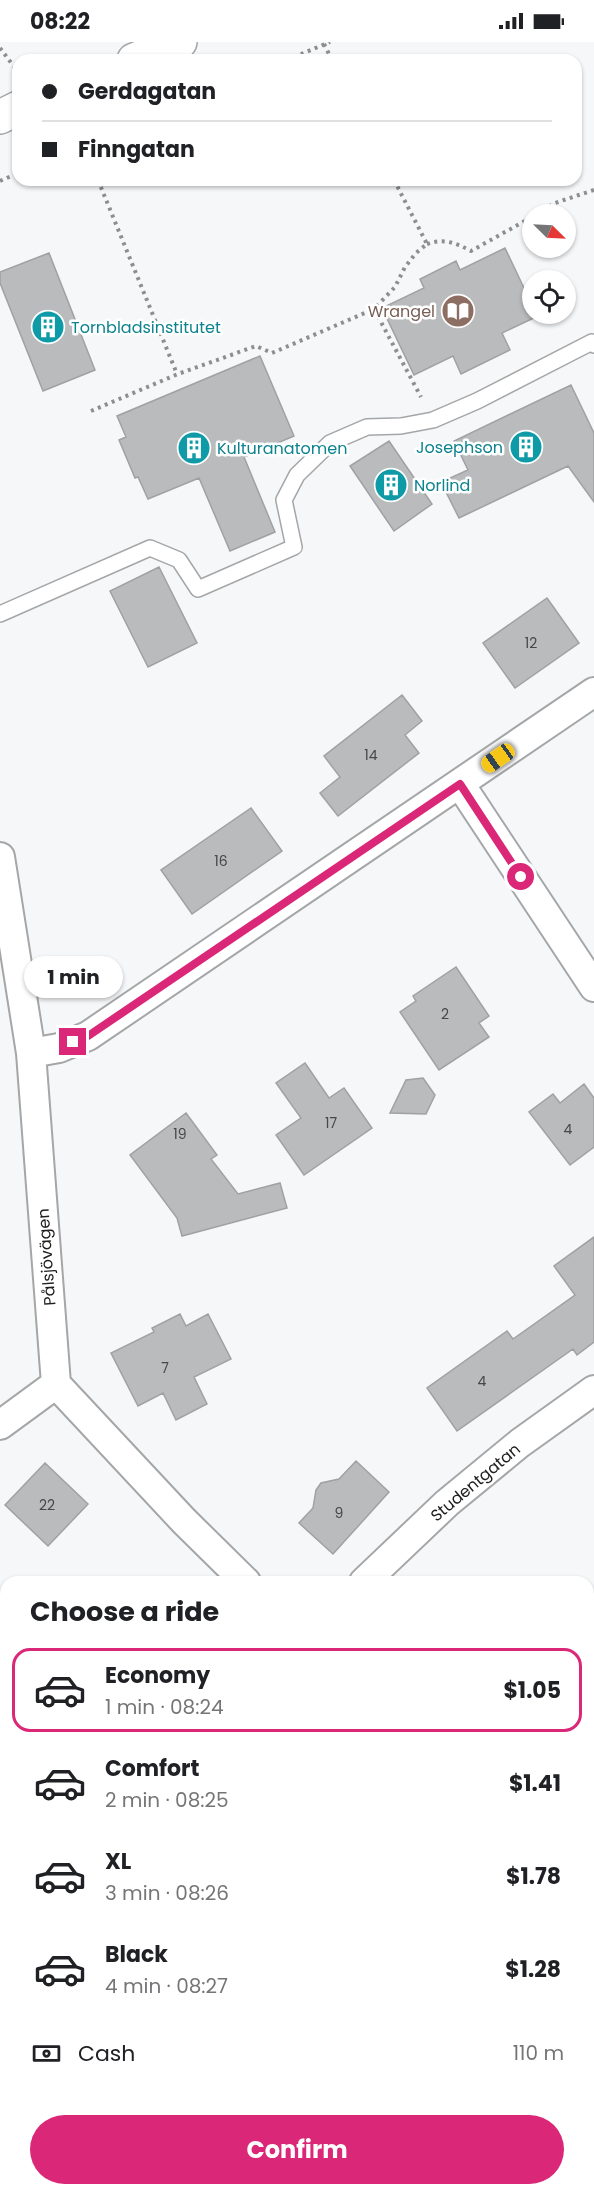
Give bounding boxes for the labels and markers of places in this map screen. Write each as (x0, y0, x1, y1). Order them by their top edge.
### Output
library icon: Wrangel (440, 293, 476, 329)
place label: Wrangel (368, 300, 435, 323)
building icon: Tornbladsinstitutet (30, 309, 66, 345)
place label: Tornbladsinstitutet (71, 316, 221, 339)
building icon: Josephson (508, 429, 544, 465)
building icon: Kulturanatomen (176, 430, 212, 466)
place label: Josephson (416, 436, 503, 459)
place label: Kulturanatomen (217, 437, 347, 460)
building icon: Norlind (373, 467, 409, 503)
place label: Norlind (414, 474, 470, 497)

